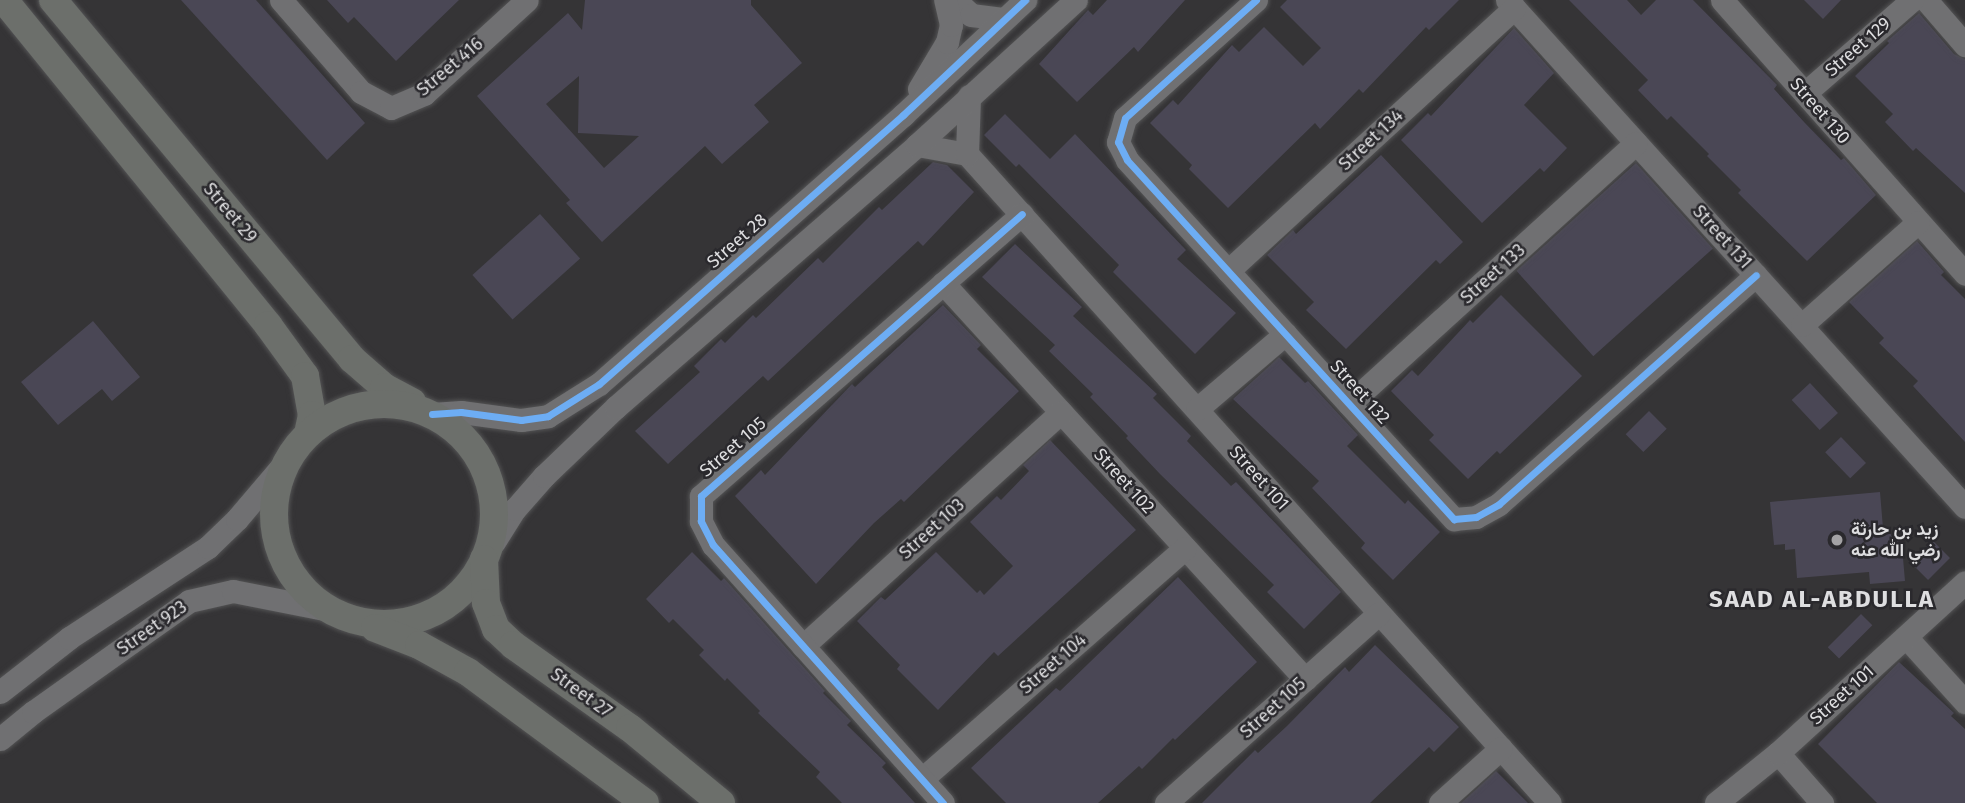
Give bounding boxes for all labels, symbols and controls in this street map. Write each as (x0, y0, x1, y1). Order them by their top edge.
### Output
street label: Street 129 (1821, 13, 1895, 81)
street label: Street 416 (413, 33, 487, 101)
street label: Street 130 (1785, 74, 1855, 148)
street label: Street 134 (1334, 105, 1408, 175)
street label: Street 29 (199, 179, 261, 247)
street label: Street 131 (1688, 201, 1756, 273)
street label: Street 28 (703, 209, 771, 273)
street label: Street 133 (1456, 239, 1530, 309)
street label: Street 132 (1326, 355, 1394, 429)
street label: Street 105 (696, 412, 770, 482)
street label: Street 101 (1225, 441, 1293, 515)
street label: Street 102 (1089, 444, 1159, 518)
street label: Street 103 (895, 494, 969, 564)
place label: زيد بن حارثة رضي الله عنه (1851, 519, 1941, 562)
marker: زيد بن حارثة رضي الله عنه (1829, 532, 1845, 548)
district label: SAAD AL-ABDULLA (1711, 586, 1933, 614)
street label: Street 923 (113, 596, 191, 660)
street label: Street 104 (1015, 629, 1091, 699)
street label: Street 101 (1805, 661, 1879, 729)
street label: Street 27 (546, 664, 616, 722)
street label: Street 105 (1236, 673, 1310, 743)

